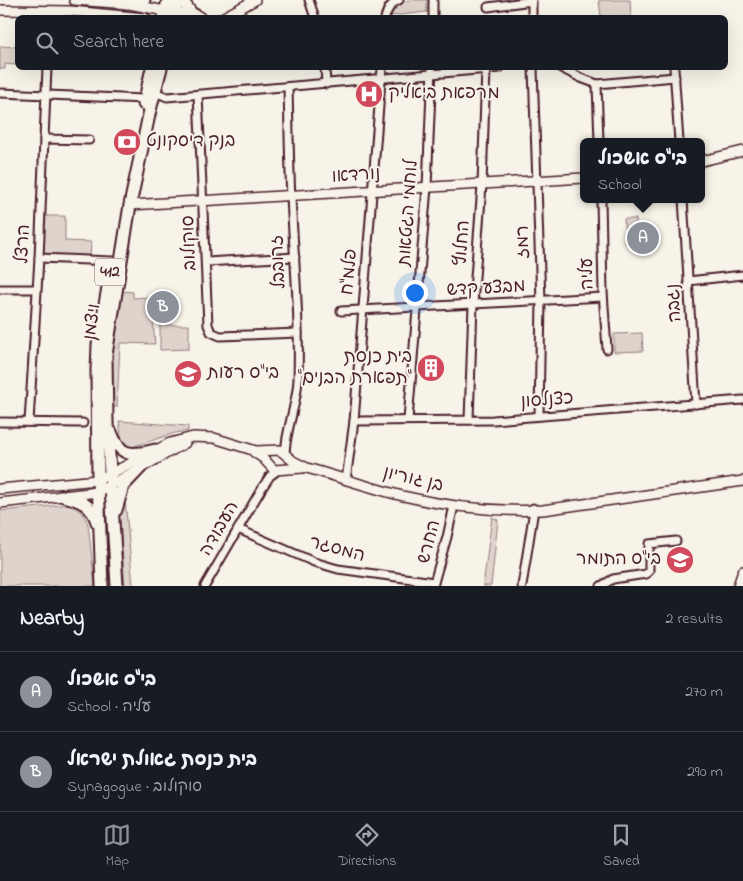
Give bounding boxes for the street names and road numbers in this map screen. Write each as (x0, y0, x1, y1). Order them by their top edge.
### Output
street label: לוחמי הגטאות (392, 158, 426, 268)
street label: נורדאו (331, 161, 381, 191)
street label: סוקולוב (176, 215, 204, 271)
street label: החלוץ (448, 219, 478, 267)
street label: הרצל (10, 223, 38, 265)
street label: רמז (511, 225, 537, 259)
street label: זרובבל (265, 234, 293, 290)
street label: פלמ"ח (335, 248, 365, 296)
street label: עליה (574, 257, 602, 291)
road number: 412 (95, 258, 125, 286)
street label: מבצע קדש (446, 274, 526, 304)
street label: נגבה (661, 283, 689, 323)
street label: ויצמן (78, 302, 108, 342)
street label: כצנלסון (520, 386, 574, 416)
street label: בן גוריון (380, 460, 446, 500)
street label: העבודה (194, 497, 246, 561)
street label: החרש (412, 517, 448, 567)
street label: המסגר (306, 530, 368, 570)

